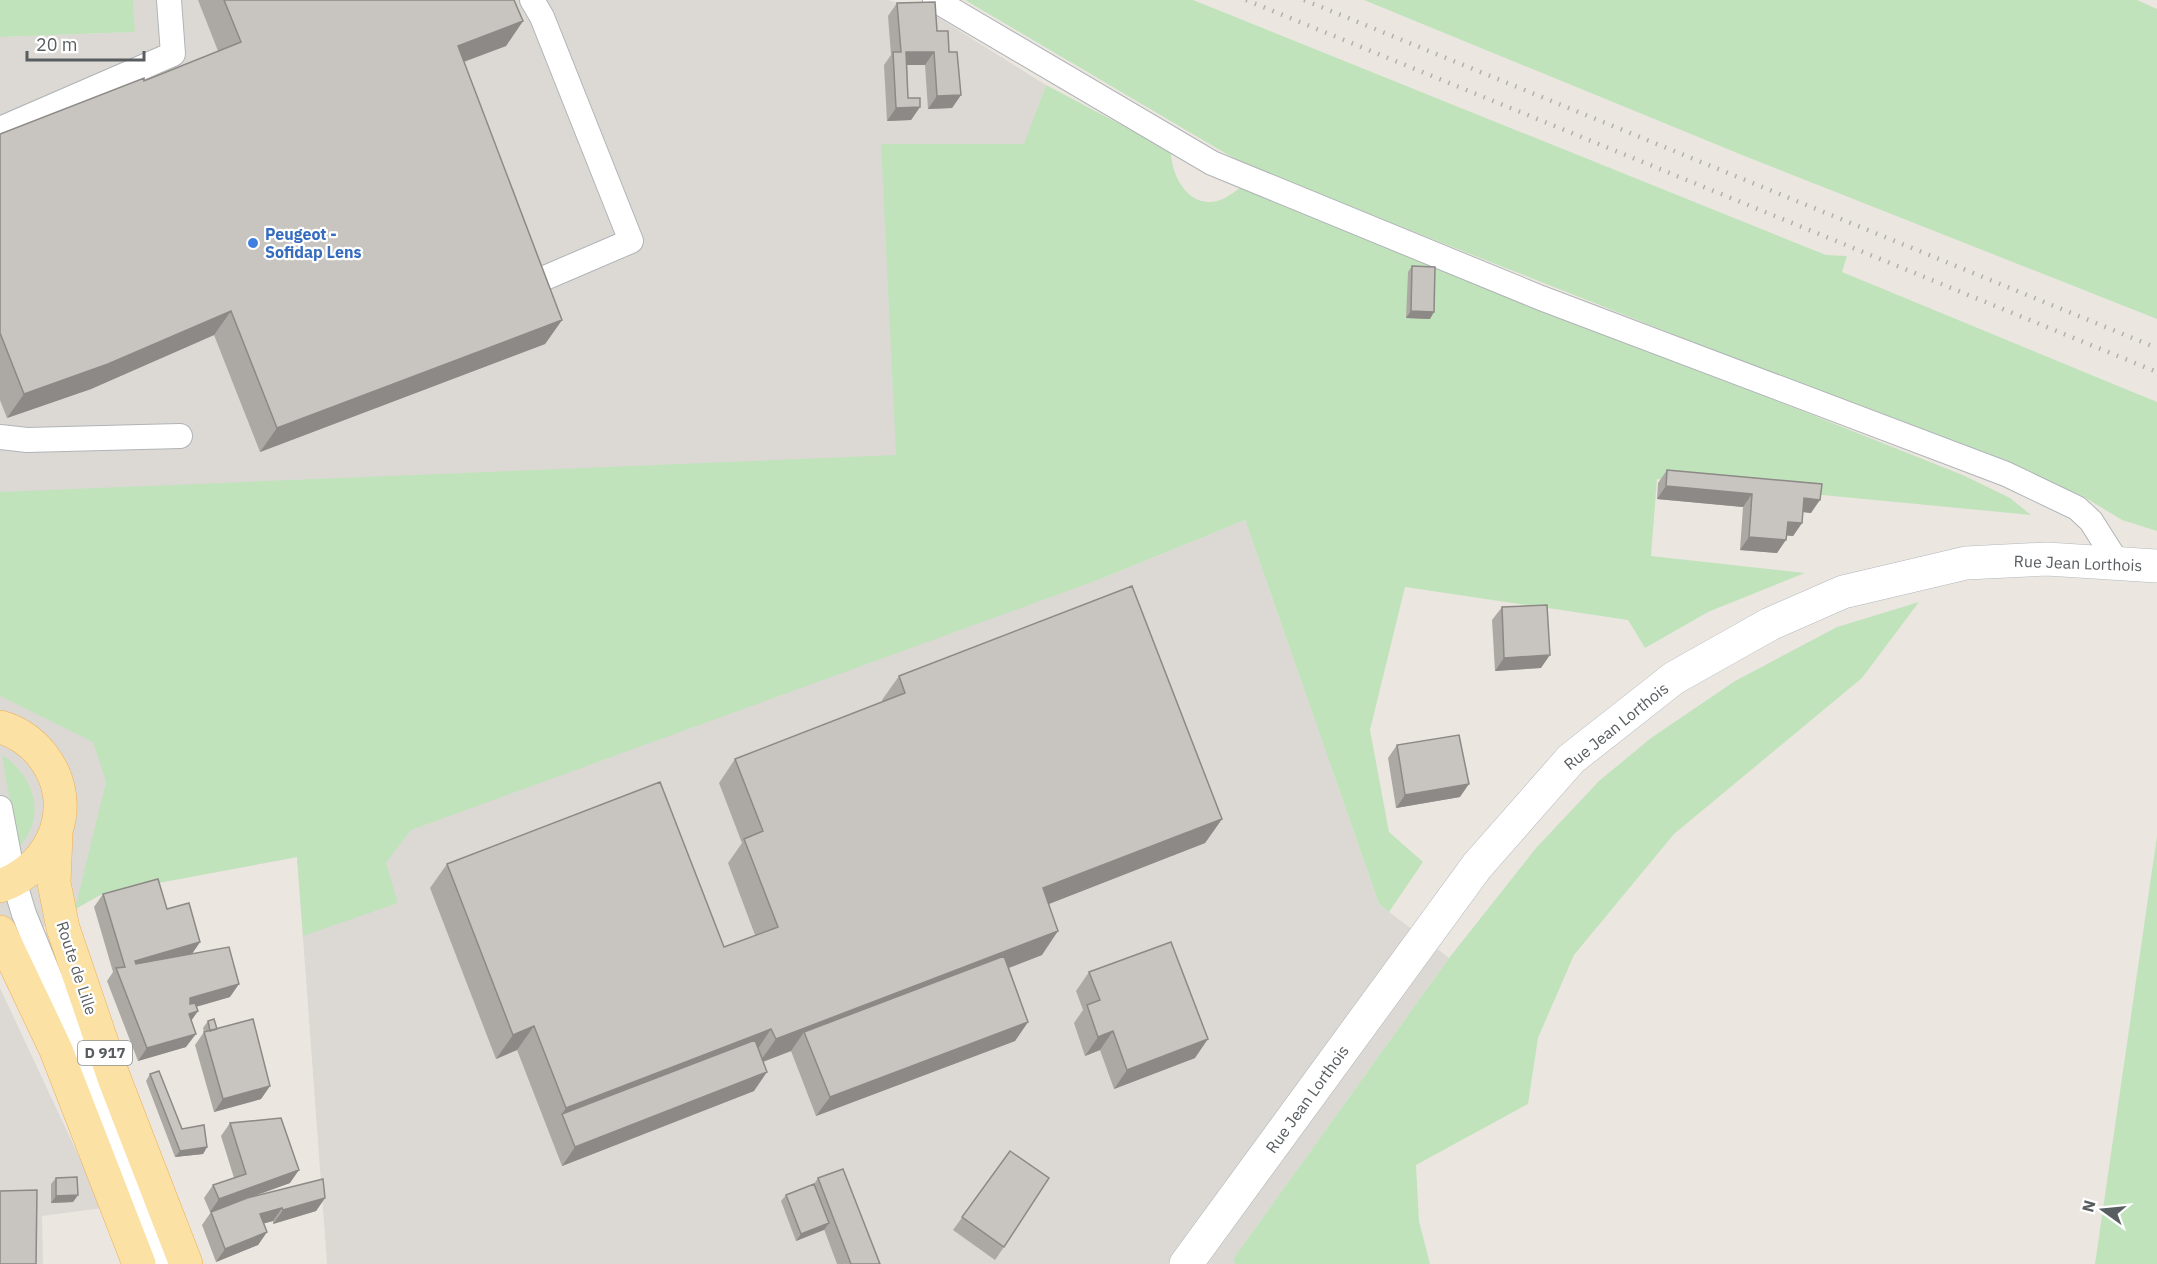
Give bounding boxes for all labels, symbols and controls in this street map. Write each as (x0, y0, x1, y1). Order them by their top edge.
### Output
scale bar (27, 24, 144, 62)
text: 20 m (36, 33, 78, 56)
place label: Peugeot - Sofidap Lens (265, 224, 362, 262)
marker: Peugeot - Sofidap Lens (246, 236, 260, 250)
street label: Rue Jean Lorthois (2013, 551, 2143, 575)
street label: Rue Jean Lorthois (1560, 678, 1672, 774)
street label: Route de Lille (52, 919, 102, 1018)
road number: D 917 (78, 1041, 132, 1065)
street label: Rue Jean Lorthois (1261, 1041, 1353, 1157)
north arrow (2073, 1180, 2133, 1240)
text: N (2077, 1198, 2100, 1214)

